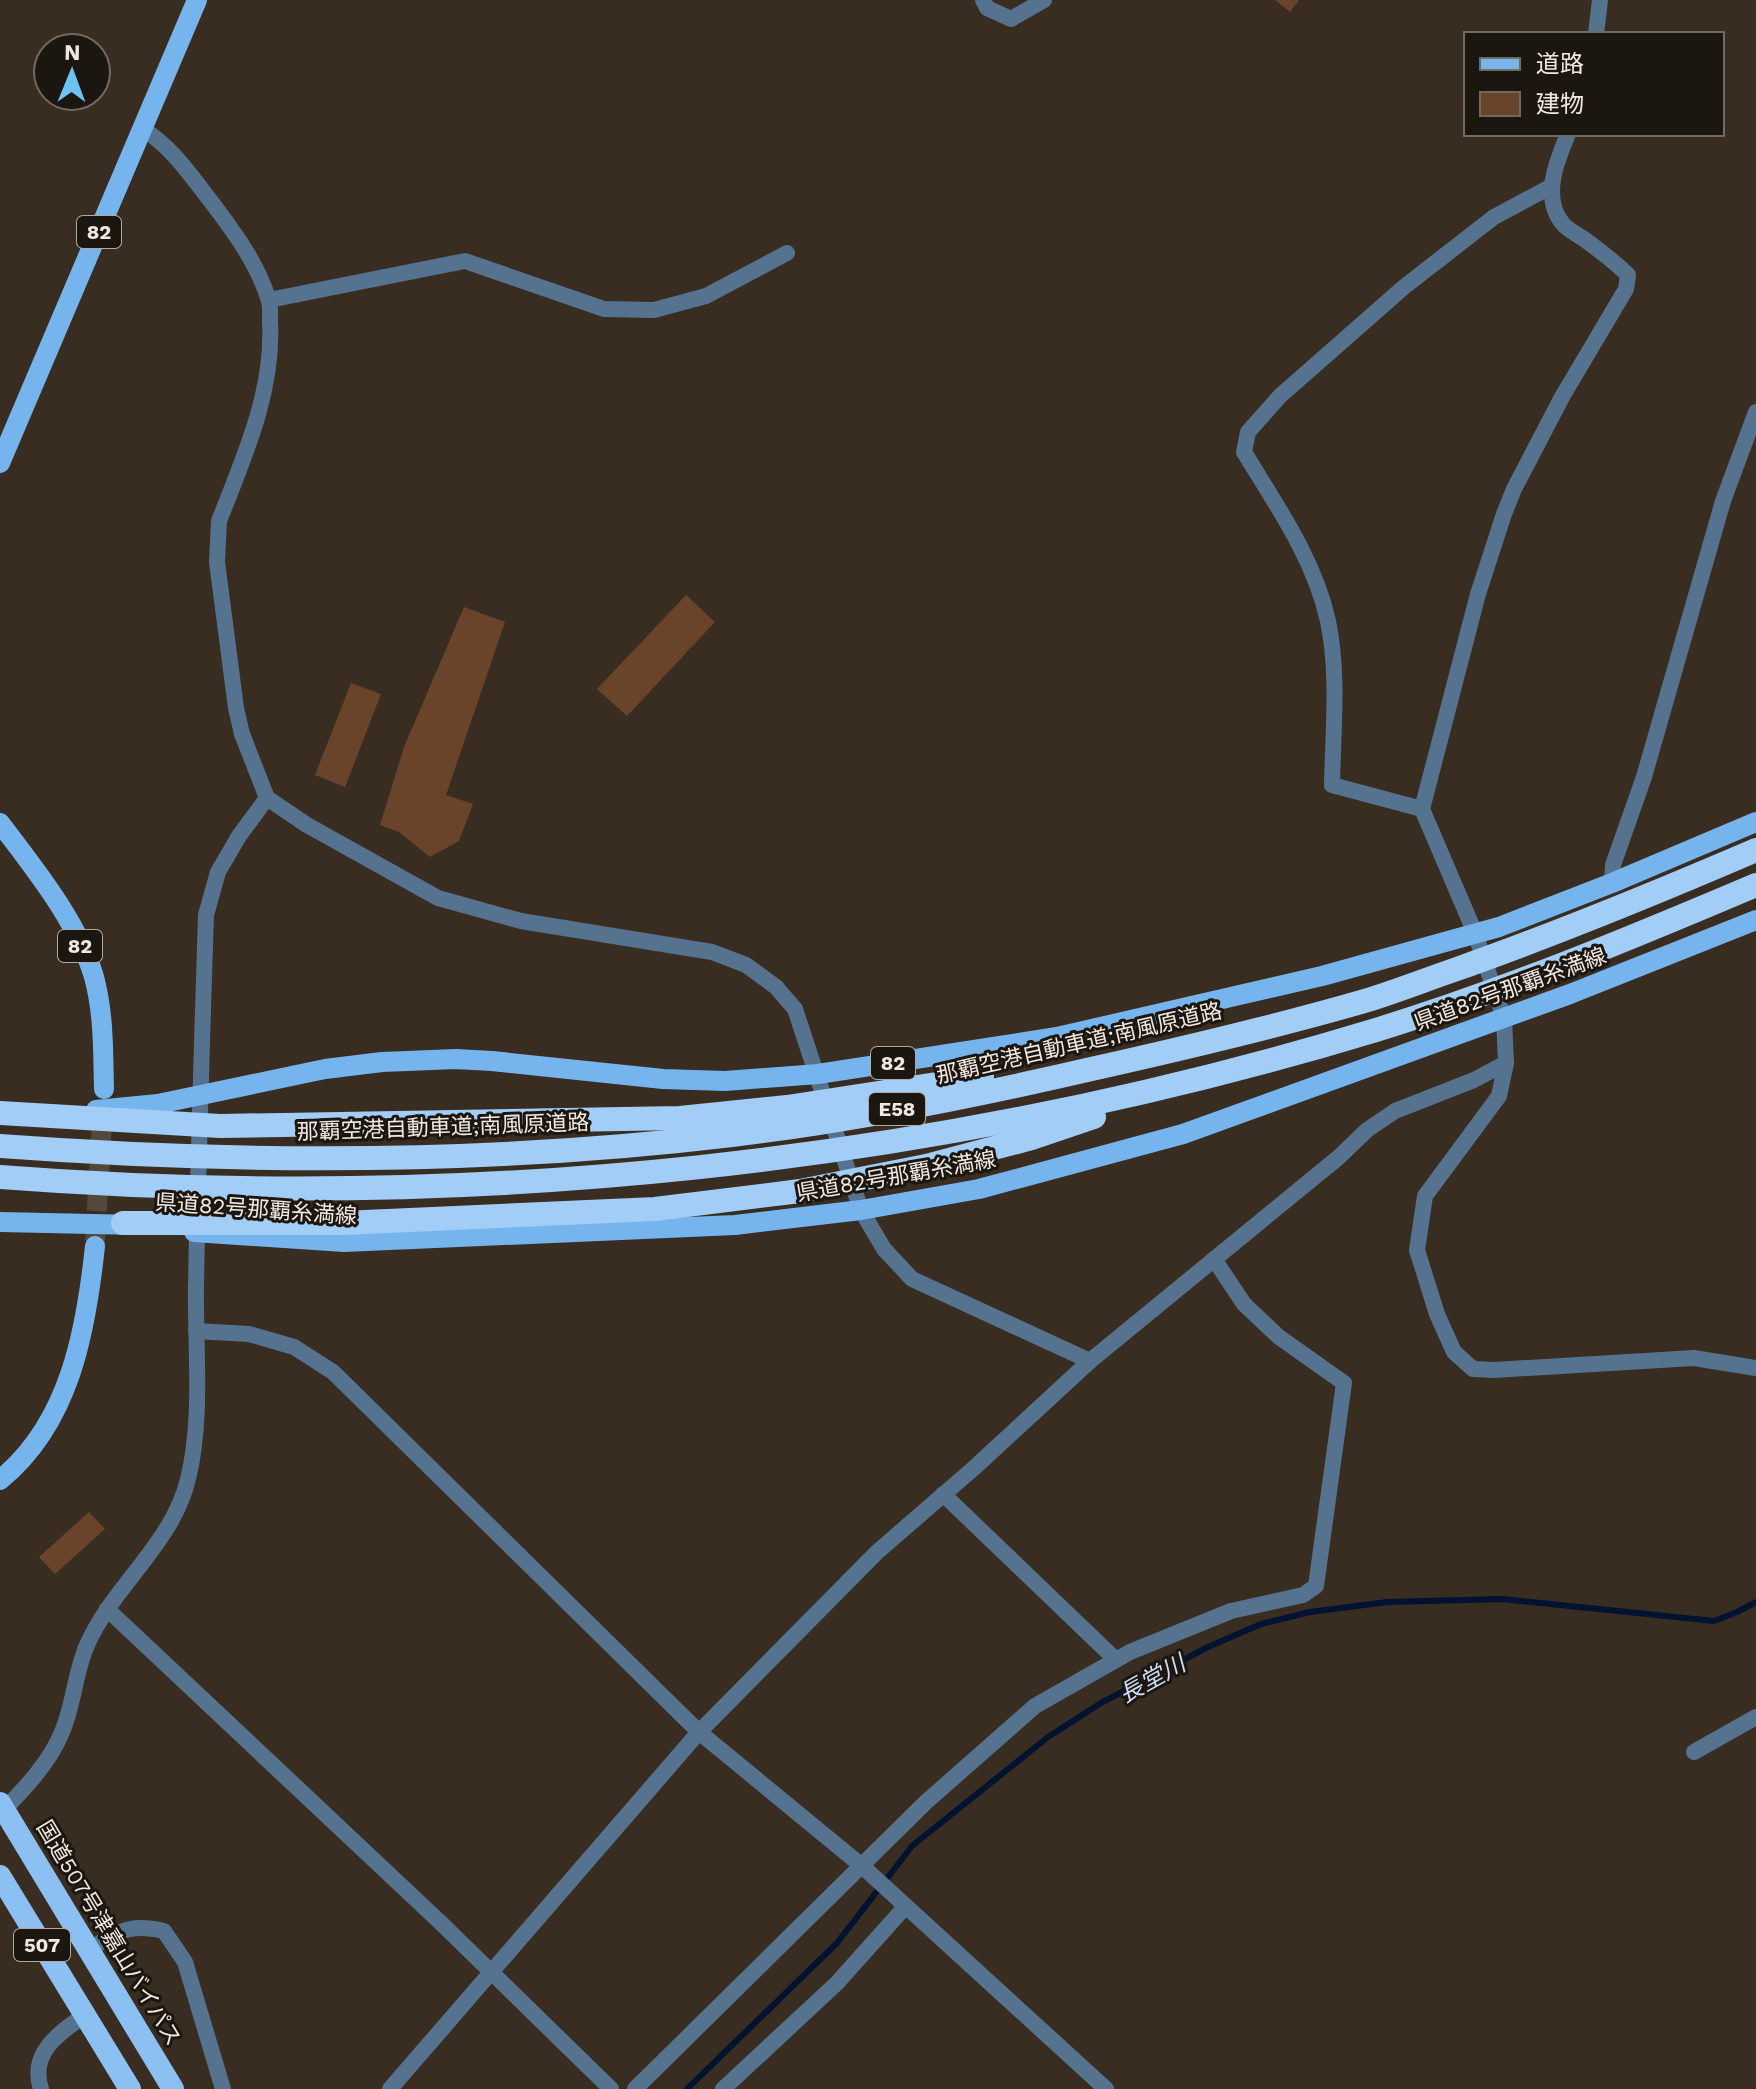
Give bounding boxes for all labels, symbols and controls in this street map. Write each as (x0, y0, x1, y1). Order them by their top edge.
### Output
north arrow (32, 32, 112, 112)
legend (1464, 32, 1724, 136)
text: N (64, 40, 81, 65)
text: 道路 (1536, 50, 1584, 78)
text: 建物 (1536, 90, 1584, 118)
road number: 82 (77, 216, 121, 248)
road number: 82 (58, 930, 102, 962)
street label: 県道82号那覇糸満線 (1411, 943, 1609, 1035)
street label: 那覇空港自動車道;南風原道路 (934, 998, 1224, 1088)
road number: 82 (871, 1047, 915, 1079)
road number: E58 (869, 1093, 925, 1125)
street label: 那覇空港自動車道;南風原道路 (296, 1109, 590, 1145)
street label: 県道82号那覇糸満線 (794, 1146, 998, 1206)
street label: 県道82号那覇糸満線 (154, 1189, 358, 1229)
water label: 長堂川 (1114, 1648, 1193, 1709)
street label: 国道507号津嘉山バイパス (31, 1815, 187, 2051)
road number: 507 (14, 1929, 70, 1961)

